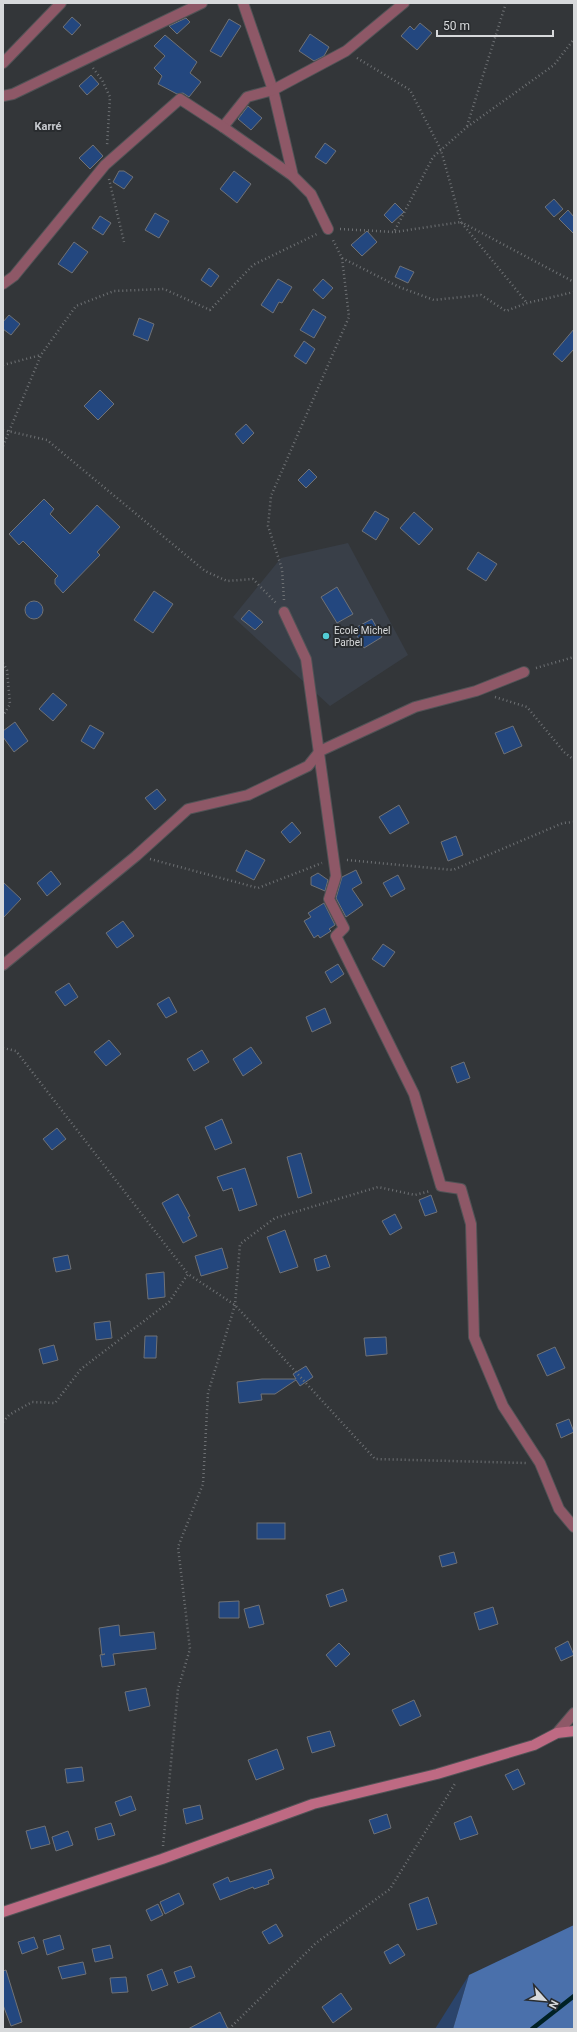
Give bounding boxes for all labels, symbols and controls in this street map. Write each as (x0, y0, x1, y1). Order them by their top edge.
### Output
scale bar (437, 12, 553, 38)
text: 50 m (443, 19, 470, 33)
district label: Karré (35, 120, 61, 133)
place label: Ecole Michel Parbel (334, 625, 390, 648)
marker: Ecole Michel Parbel (321, 631, 331, 641)
north arrow (525, 1980, 565, 2020)
text: N (546, 1998, 561, 2011)

